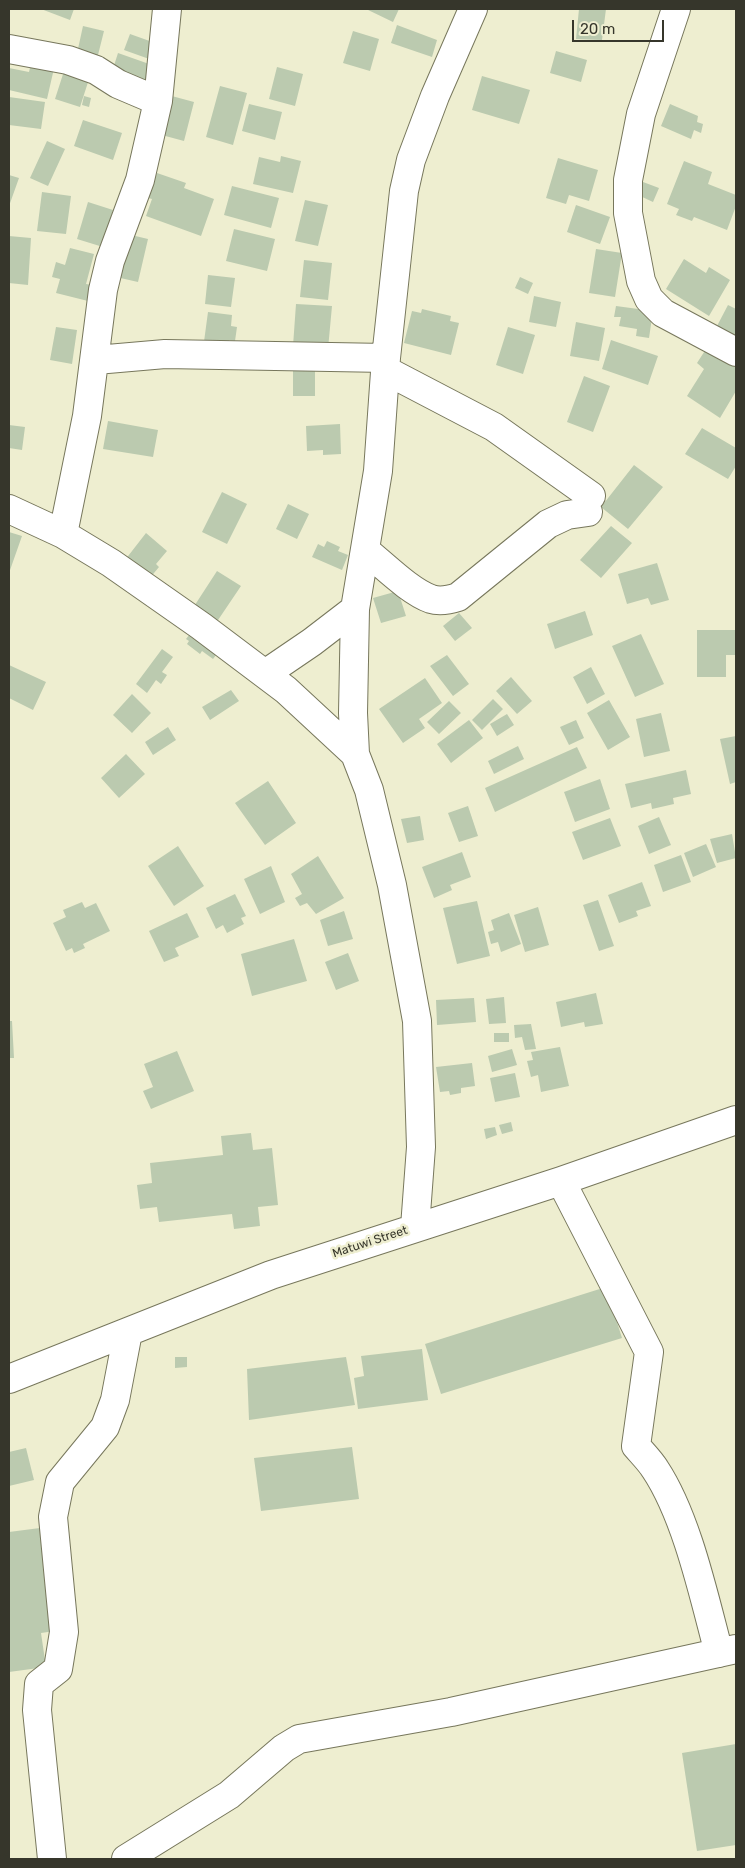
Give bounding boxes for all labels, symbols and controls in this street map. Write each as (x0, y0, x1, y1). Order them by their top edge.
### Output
scale bar (575, 10, 668, 42)
text: 20 m (580, 20, 615, 38)
street label: Matuwi Street (331, 1223, 409, 1261)

